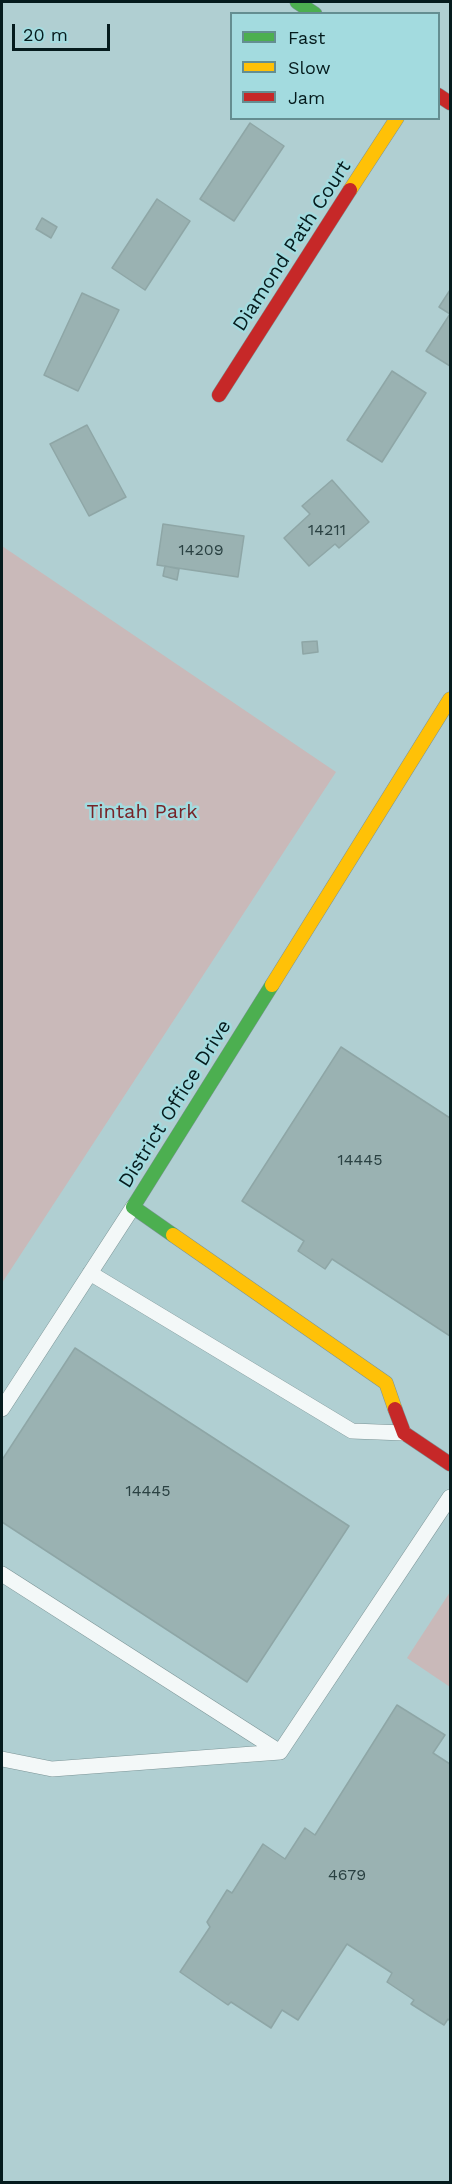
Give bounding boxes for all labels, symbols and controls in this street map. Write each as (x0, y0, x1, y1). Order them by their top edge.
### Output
scale bar (15, 12, 112, 50)
legend (230, 12, 440, 120)
text: 20 m (23, 24, 68, 45)
text: Fast (288, 27, 325, 48)
text: Slow (288, 57, 331, 78)
text: Jam (288, 87, 325, 108)
street label: Diamond Path Court (228, 156, 356, 336)
house number: 14211 (308, 520, 346, 540)
house number: 14209 (178, 540, 224, 560)
park label: Tintah Park (86, 800, 198, 824)
street label: District Office Drive (113, 1015, 237, 1193)
house number: 14445 (338, 1150, 382, 1170)
house number: 14445 (126, 1481, 170, 1501)
house number: 4679 (328, 1865, 366, 1885)

